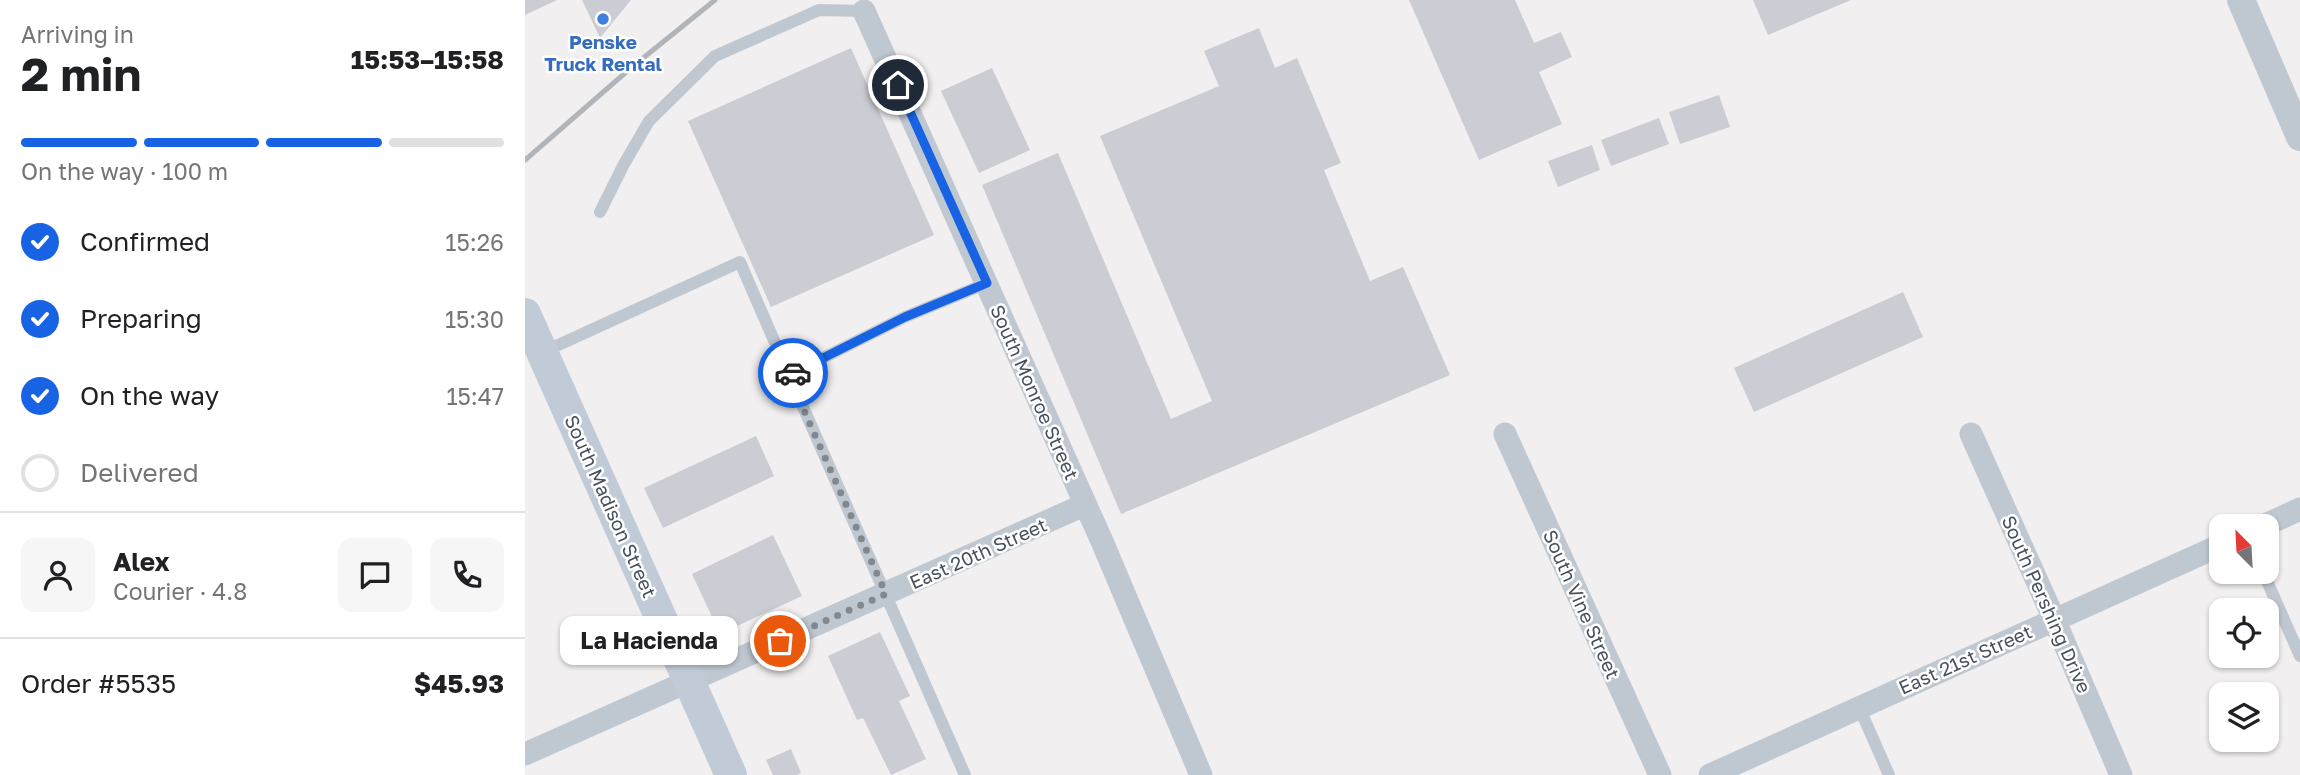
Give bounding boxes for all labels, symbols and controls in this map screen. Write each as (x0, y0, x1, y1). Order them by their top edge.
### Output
marker: Penske Truck Rental (595, 11, 611, 27)
text: Arriving in (21, 20, 134, 48)
place label: Penske Truck Rental (544, 30, 662, 75)
text: 15:53–15:58 (351, 44, 504, 75)
text: 2 min (21, 46, 141, 101)
pin (868, 55, 928, 115)
icon: home (879, 66, 917, 104)
text: On the way · 100 m (21, 157, 228, 185)
icon: check (21, 223, 59, 261)
text: Confirmed (80, 226, 210, 257)
text: 15:26 (445, 228, 504, 256)
icon: check (21, 300, 59, 338)
street label: South Monroe Street (986, 301, 1084, 483)
text: Preparing (80, 303, 202, 334)
text: 15:30 (445, 305, 504, 333)
courier (758, 338, 828, 408)
icon: car (774, 354, 812, 392)
icon: check (21, 377, 59, 415)
text: On the way (80, 380, 219, 411)
text: 15:47 (446, 382, 504, 410)
street label: South Madison Street (560, 411, 662, 601)
text: Delivered (80, 457, 199, 488)
street label: East 20th Street (906, 512, 1050, 594)
street label: South Pershing Drive (1997, 512, 2097, 696)
north arrow (2209, 514, 2279, 584)
map controls (2209, 514, 2279, 752)
street label: South Vine Street (1539, 526, 1625, 682)
button: person (21, 538, 95, 612)
button: chat (338, 538, 412, 612)
button: phone (430, 538, 504, 612)
text: Alex (113, 546, 170, 577)
text: Courier · 4.8 (113, 577, 247, 605)
button: locate (2209, 598, 2279, 668)
pin (750, 611, 810, 671)
callout: La Hacienda (560, 616, 738, 666)
street label: East 21st Street (1895, 619, 2035, 699)
icon: bag (761, 622, 799, 660)
text: La Hacienda (580, 626, 718, 654)
text: Order #5535 (21, 668, 176, 699)
text: $45.93 (414, 668, 504, 699)
button: layers (2209, 682, 2279, 752)

